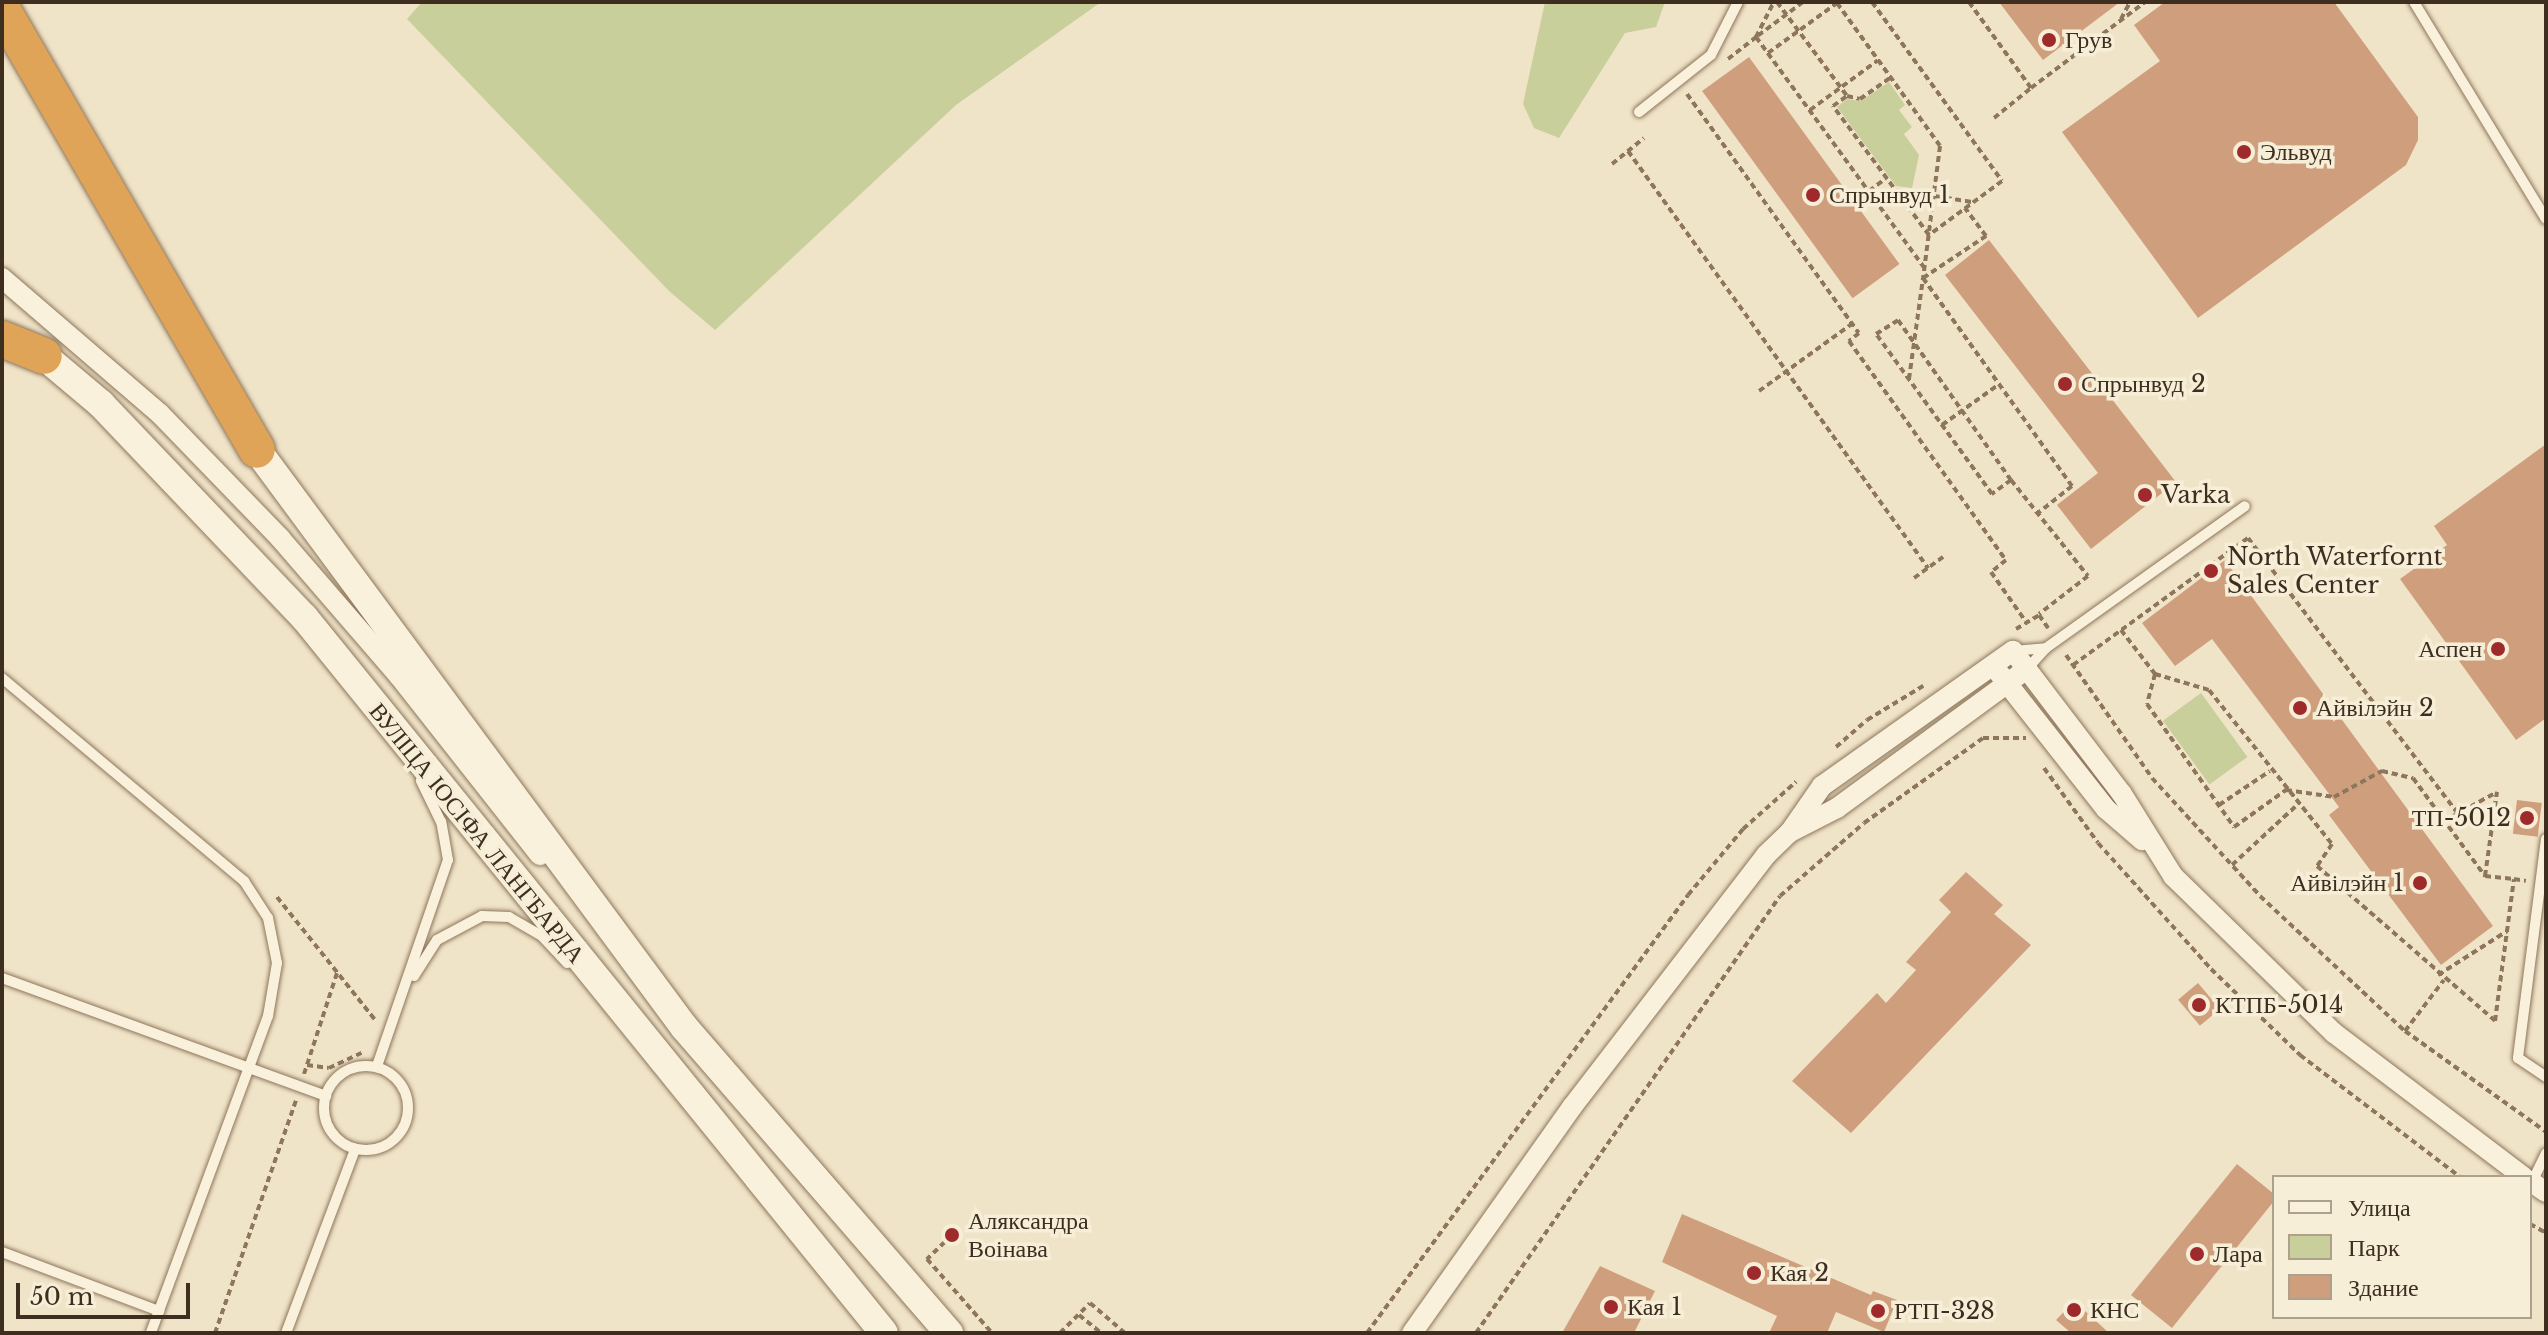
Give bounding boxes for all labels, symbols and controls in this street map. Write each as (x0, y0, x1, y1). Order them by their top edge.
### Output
place label: Грув (2065, 26, 2112, 54)
marker: Грув (2040, 31, 2058, 49)
place label: Эльвуд (2260, 138, 2332, 166)
marker: Эльвуд (2235, 143, 2253, 161)
place label: Спрынвуд 1 (1829, 181, 1950, 209)
marker: Спрынвуд 1 (1804, 186, 1822, 204)
place label: Спрынвуд 2 (2081, 370, 2206, 398)
marker: Спрынвуд 2 (2056, 375, 2074, 393)
place label: Varka (2161, 481, 2230, 509)
marker: Varka (2136, 486, 2154, 504)
place label: North Waterfornt Sales Center (2227, 543, 2444, 599)
marker: North Waterfornt Sales Center (2202, 562, 2220, 580)
place label: Аспен (2418, 635, 2482, 663)
marker: Аспен (2489, 640, 2507, 658)
place label: Айвілэйн 2 (2316, 694, 2434, 722)
street label: ВУЛІЦА ІОСІФА ЛАНГБАРДА (363, 697, 591, 969)
marker: Айвілэйн 2 (2291, 699, 2309, 717)
place label: ТП-5012 (2412, 804, 2511, 832)
marker: ТП-5012 (2518, 809, 2536, 827)
place label: Айвілэйн 1 (2290, 869, 2404, 897)
marker: Айвілэйн 1 (2411, 874, 2429, 892)
place label: КТПБ-5014 (2215, 991, 2343, 1019)
marker: КТПБ-5014 (2190, 996, 2208, 1014)
legend (2272, 1175, 2532, 1319)
text: Улица (2348, 1193, 2411, 1222)
place label: Аляксандра Воінава (968, 1207, 1089, 1263)
marker: Аляксандра Воінава (943, 1226, 961, 1244)
text: Парк (2348, 1233, 2400, 1262)
place label: Лара (2213, 1240, 2263, 1268)
marker: Лара (2188, 1245, 2206, 1263)
place label: Кая 2 (1770, 1259, 1829, 1287)
marker: Кая 2 (1745, 1264, 1763, 1282)
scale bar (20, 1267, 194, 1317)
text: Здание (2348, 1273, 2419, 1302)
text: 50 m (30, 1282, 93, 1311)
place label: Кая 1 (1627, 1293, 1682, 1321)
place label: КНС (2090, 1296, 2139, 1324)
place label: РТП-328 (1894, 1297, 1995, 1325)
marker: Кая 1 (1602, 1298, 1620, 1316)
marker: КНС (2065, 1301, 2083, 1319)
marker: РТП-328 (1869, 1302, 1887, 1320)

